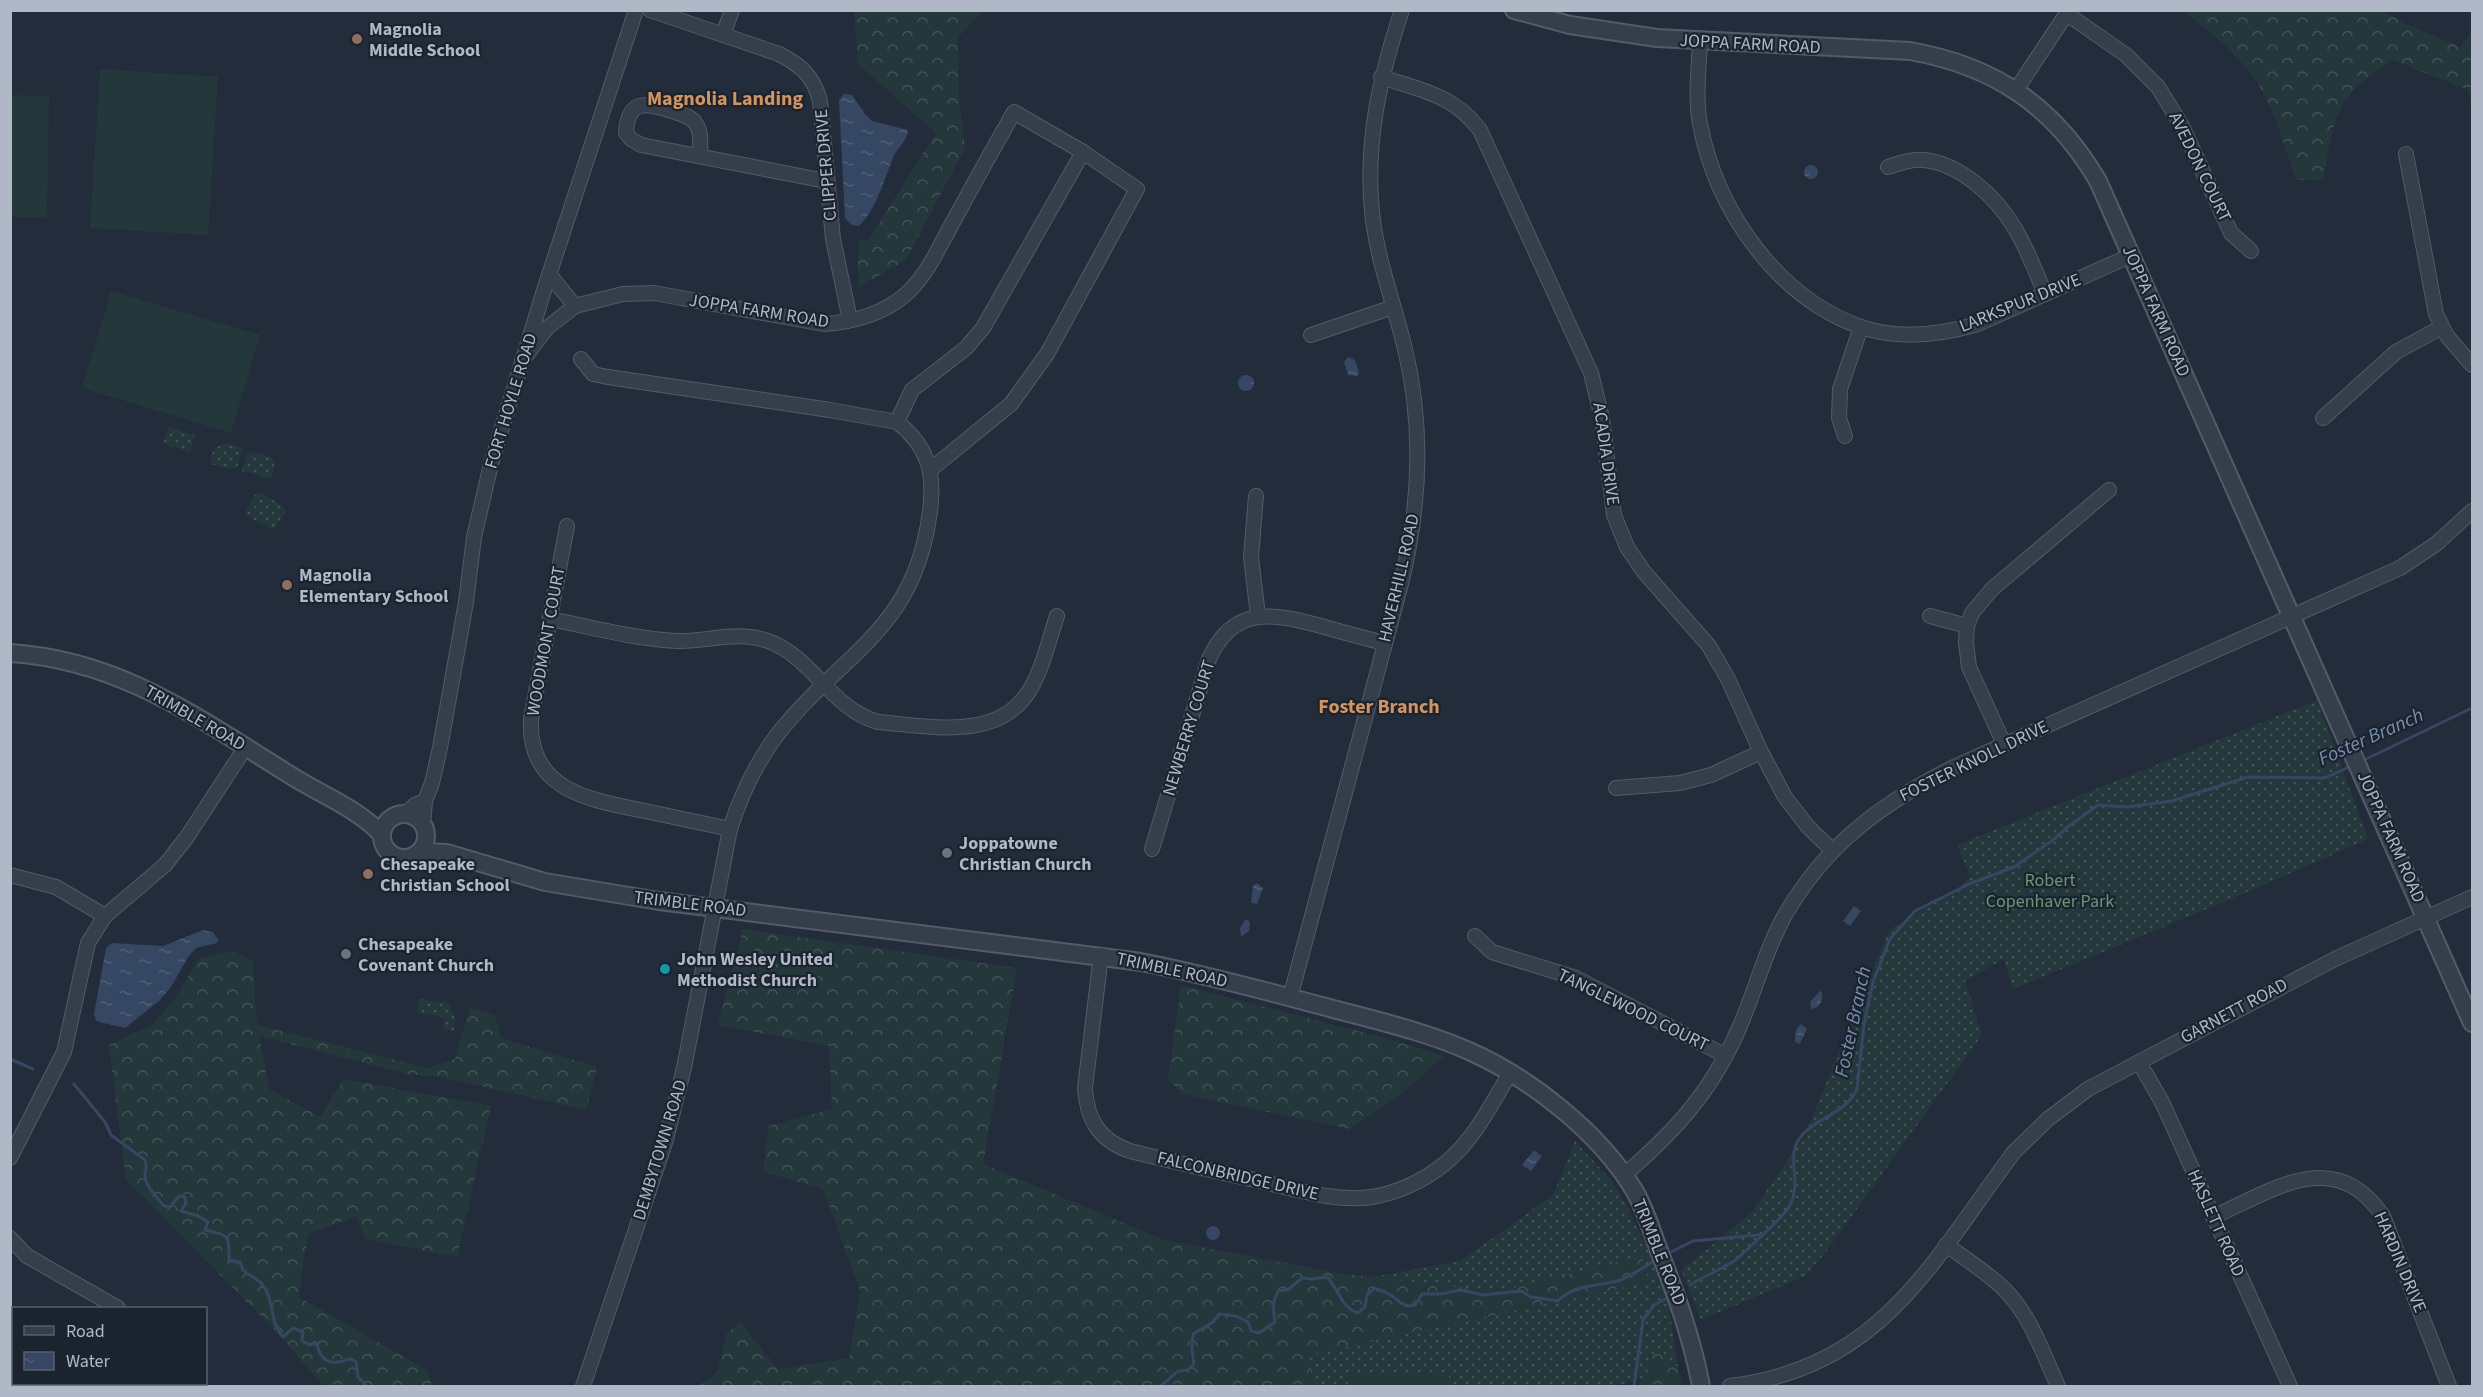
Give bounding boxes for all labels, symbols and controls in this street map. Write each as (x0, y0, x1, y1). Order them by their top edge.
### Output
place label: Magnolia Middle School (369, 17, 480, 63)
street label: JOPPA FARM ROAD (1679, 28, 1821, 60)
marker: Magnolia Middle School (350, 32, 364, 46)
district label: Magnolia Landing (647, 85, 803, 113)
street label: CLIPPER DRIVE (809, 108, 843, 222)
street label: AVEDON COURT (2163, 108, 2238, 227)
street label: JOPPA FARM ROAD (2116, 241, 2196, 381)
street label: LARKSPUR DRIVE (1955, 267, 2085, 339)
street label: JOPPA FARM ROAD (687, 288, 831, 334)
street label: FORT HOYLE ROAD (479, 330, 543, 472)
street label: ACADIA DRIVE (1586, 401, 1626, 507)
street label: HAVERHILL ROAD (1372, 512, 1426, 644)
place label: Magnolia Elementary School (299, 563, 449, 609)
street label: WOODMONT COURT (520, 564, 572, 718)
marker: Magnolia Elementary School (280, 578, 294, 592)
street label: NEWBERRY COURT (1156, 657, 1222, 799)
street label: TRIMBLE ROAD (140, 679, 250, 757)
district label: Foster Branch (1318, 693, 1440, 721)
water label: Foster Branch (2314, 701, 2428, 773)
street label: FOSTER KNOLL DRIVE (1895, 714, 2053, 808)
street label: JOPPA FARM ROAD (2351, 767, 2431, 907)
place label: Joppatowne Christian Church (959, 831, 1091, 877)
marker: Joppatowne Christian Church (940, 846, 954, 860)
place label: Chesapeake Christian School (380, 852, 510, 898)
marker: Chesapeake Christian School (361, 867, 375, 881)
park label: Robert Copenhaver Park (1986, 868, 2114, 914)
street label: TRIMBLE ROAD (632, 885, 748, 923)
place label: Chesapeake Covenant Church (358, 932, 494, 978)
street label: TRIMBLE ROAD (1114, 946, 1230, 994)
marker: Chesapeake Covenant Church (339, 947, 353, 961)
place label: John Wesley United Methodist Church (677, 947, 833, 993)
marker: John Wesley United Methodist Church (658, 962, 672, 976)
street label: TANGLEWOOD COURT (1553, 963, 1713, 1058)
water label: Foster Branch (1828, 964, 1878, 1080)
street label: GARNETT ROAD (2176, 972, 2292, 1050)
street label: DEMBYTOWN ROAD (627, 1077, 693, 1223)
street label: FALCONBRIDGE DRIVE (1155, 1145, 1321, 1207)
street label: HASLETT ROAD (2181, 1165, 2251, 1281)
street label: TRIMBLE ROAD (1626, 1195, 1692, 1309)
street label: HARDIN DRIVE (2367, 1208, 2433, 1316)
legend (12, 1307, 207, 1385)
text: Road (66, 1319, 105, 1344)
text: Water (66, 1349, 110, 1374)

